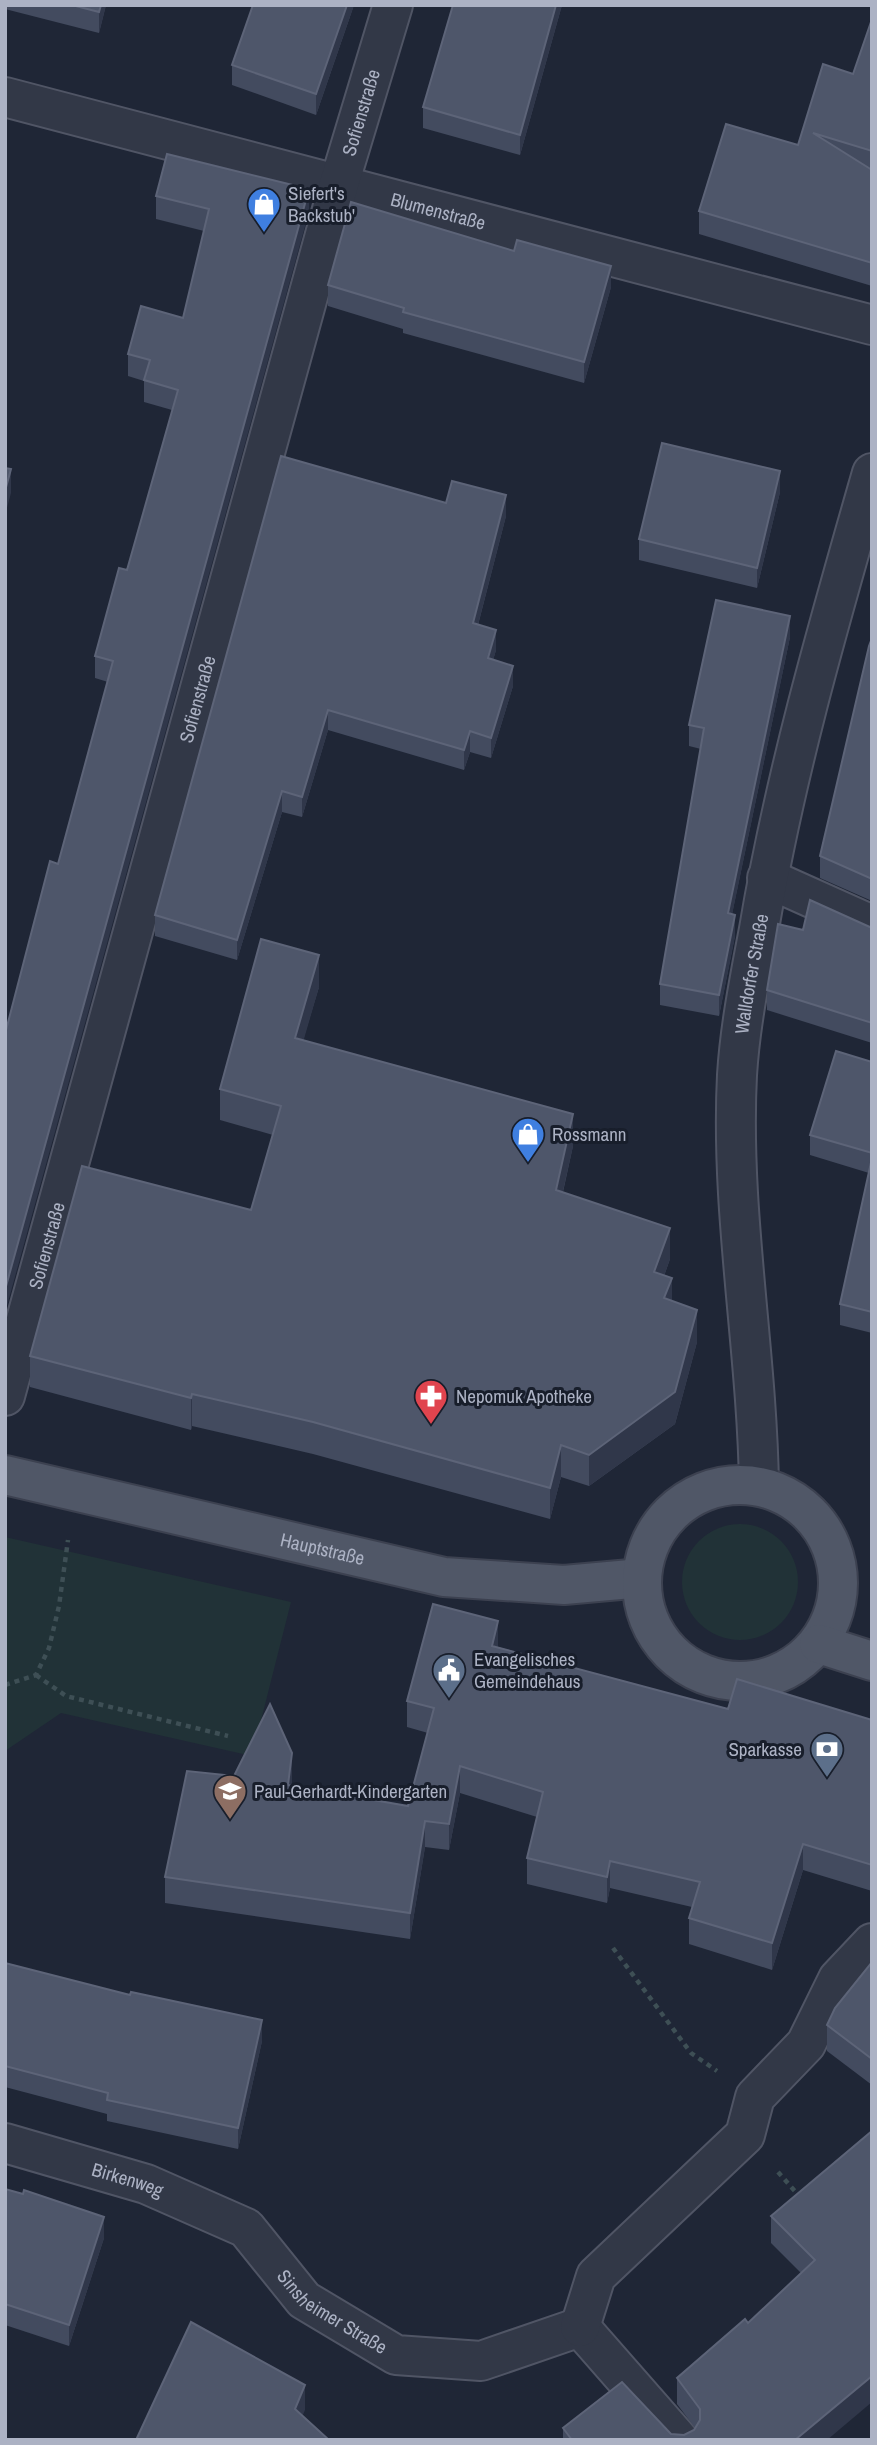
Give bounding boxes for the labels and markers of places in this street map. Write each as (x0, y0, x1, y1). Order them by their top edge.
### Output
place label: Siefert's Backstub' (288, 180, 355, 228)
shop icon: Siefert's Backstub' (245, 185, 283, 234)
shop icon: Rossmann (509, 1115, 547, 1164)
place label: Rossmann (552, 1121, 626, 1147)
pharmacy icon: Nepomuk Apotheke (412, 1377, 450, 1426)
place label: Nepomuk Apotheke (456, 1383, 592, 1409)
place label: Evangelisches Gemeindehaus (474, 1646, 581, 1694)
public building icon: Evangelisches Gemeindehaus (430, 1651, 468, 1700)
bank icon: Sparkasse (808, 1730, 846, 1779)
place label: Sparkasse (728, 1736, 802, 1762)
school or university icon: Paul-Gerhardt-Kindergarten (211, 1772, 249, 1821)
place label: Paul-Gerhardt-Kindergarten (254, 1778, 447, 1804)

